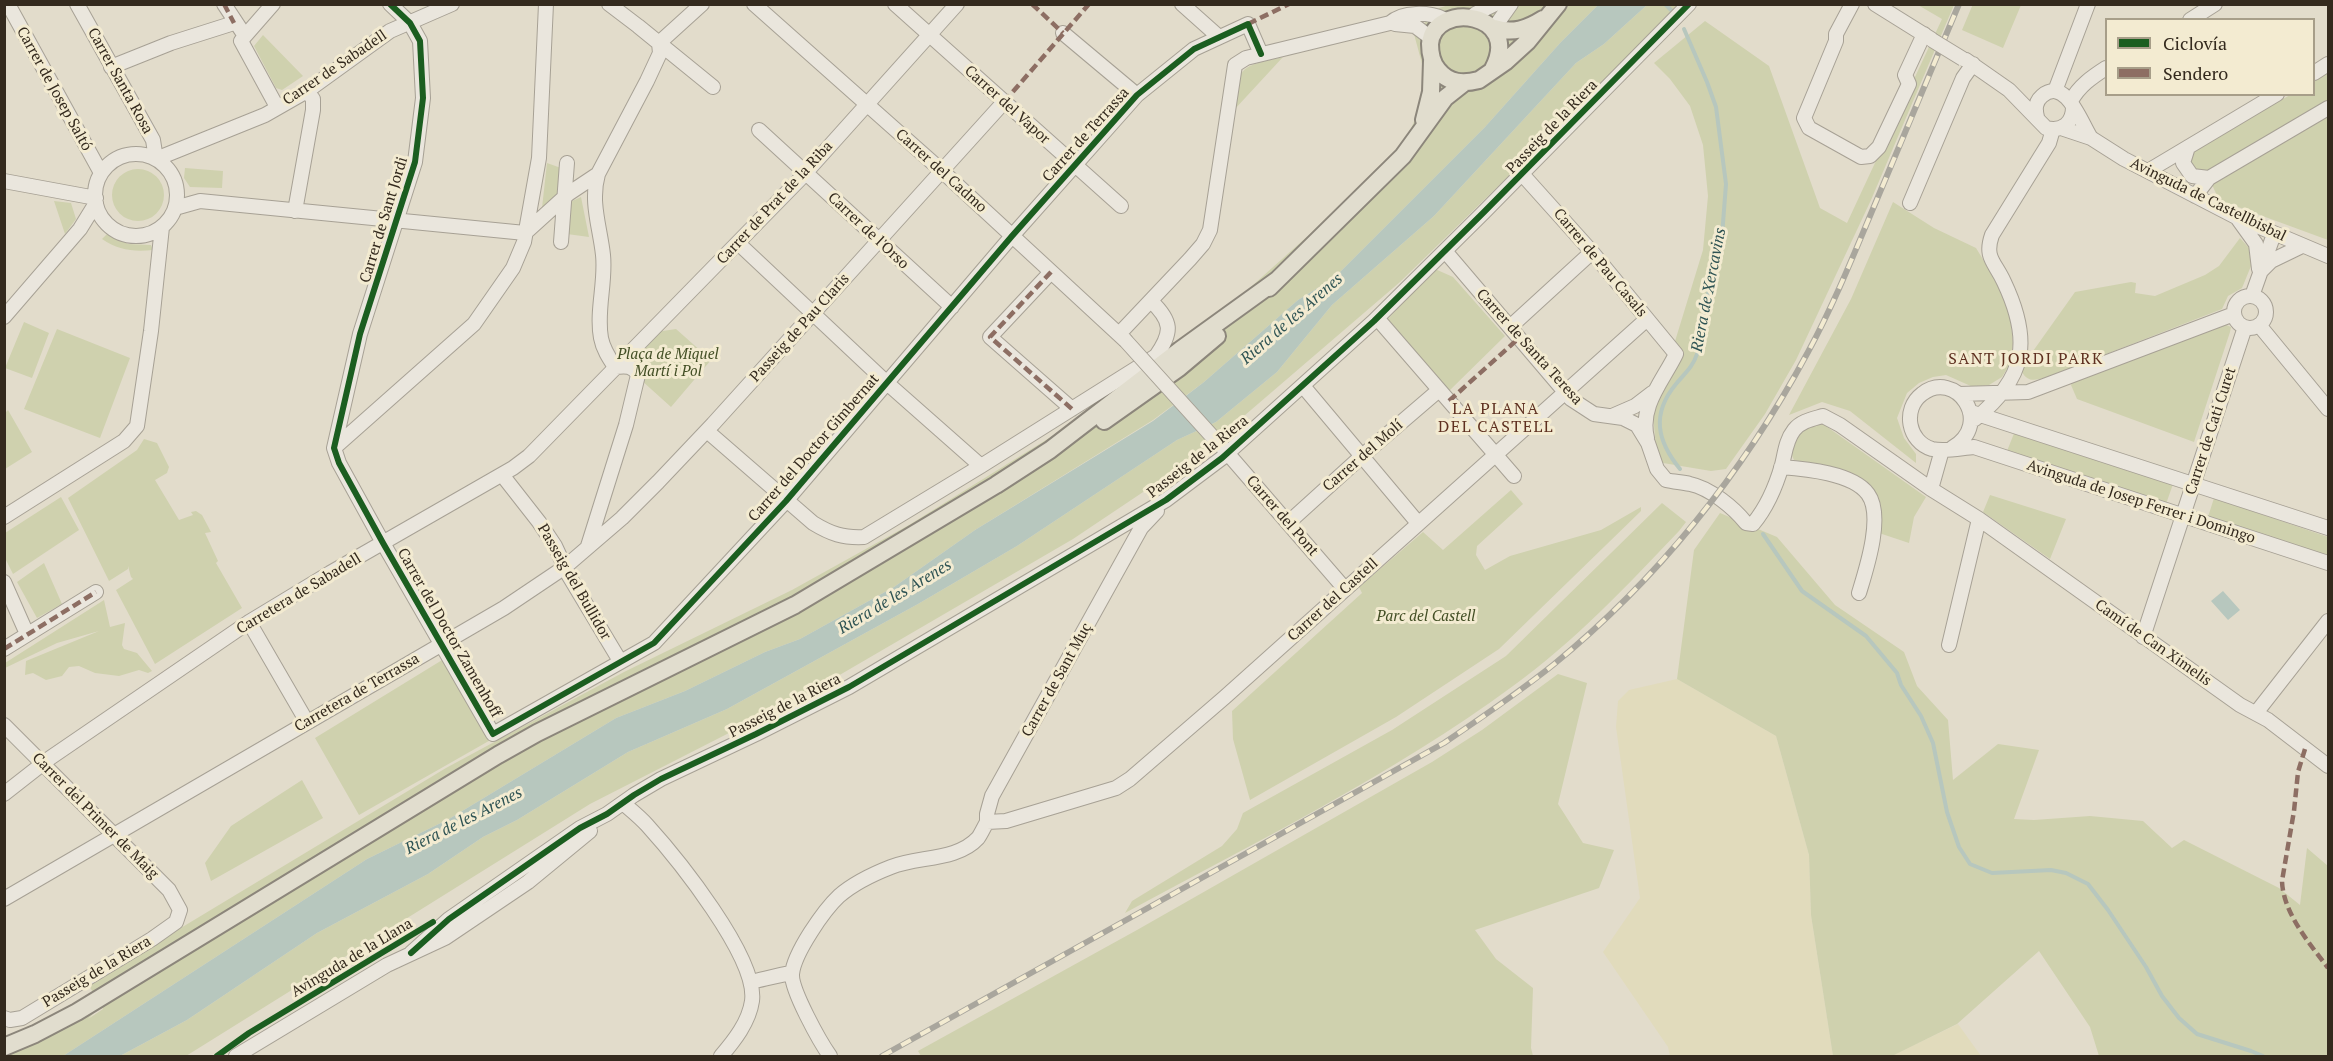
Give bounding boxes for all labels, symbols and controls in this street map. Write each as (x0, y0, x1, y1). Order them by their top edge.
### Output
legend (2105, 18, 2315, 96)
street label: Carrer de Josep Saltó (12, 24, 96, 154)
street label: Carrer Santa Rosa (83, 25, 157, 137)
street label: Carrer de Sabadell (280, 27, 390, 109)
text: Ciclovía (2163, 31, 2227, 55)
text: Sendero (2163, 61, 2228, 85)
street label: Carrer del Vapor (961, 62, 1053, 148)
street label: Passeig de la Riera (1503, 76, 1601, 178)
street label: Carrer de Terrassa (1039, 84, 1133, 186)
street label: Carrer del Cadmo (892, 125, 990, 217)
street label: Carrer de Prat de la Riba (713, 138, 837, 268)
street label: Avinguda de Castellbisbal (2127, 154, 2289, 246)
street label: Carrer de Sant Jordi (356, 155, 412, 285)
street label: Carrer de l'Orso (824, 189, 912, 273)
street label: Carrer de Pau Casals (1549, 205, 1651, 321)
water label: Riera de Xercavins (1688, 226, 1730, 354)
water label: Riera de les Arenes (1237, 269, 1347, 369)
street label: Passeig de Pau Claris (747, 270, 853, 386)
street label: Carrer de Santa Teresa (1472, 285, 1586, 409)
park label: Plaça de Miquel Martí i Pol (617, 346, 719, 381)
district label: SANT JORDI PARK (1948, 349, 2104, 369)
street label: Carrer de Cati Curet (2182, 365, 2240, 497)
street label: Carrer del Doctor Gimbernat (745, 370, 883, 526)
district label: LA PLANA DEL CASTELL (1438, 399, 1554, 437)
street label: Passeig de la Riera (1144, 412, 1252, 502)
street label: Carrer del Molí (1319, 416, 1407, 496)
street label: Avinguda de Josep Ferrer i Domingo (2024, 456, 2258, 548)
street label: Carrer del Pont (1242, 472, 1322, 560)
street label: Passeig del Bullidor (533, 521, 615, 643)
street label: Carrer del Doctor Zamenhoff (393, 545, 505, 721)
street label: Carretera de Sabadell (233, 550, 365, 638)
street label: Carrer del Castell (1284, 555, 1382, 645)
water label: Riera de les Arenes (835, 556, 955, 638)
street label: Camí de Can Ximelis (2091, 596, 2215, 690)
park label: Parc del Castell (1377, 608, 1475, 626)
street label: Carrer de Sant Muç (1018, 620, 1096, 740)
street label: Carretera de Terrassa (291, 650, 423, 736)
street label: Passeig de la Riera (726, 670, 844, 742)
street label: Carrer del Primer de Maig (28, 749, 162, 883)
water label: Riera de les Arenes (402, 783, 526, 859)
street label: Avinguda de la Llana (288, 915, 416, 1001)
street label: Passeig de la Riera (40, 933, 154, 1011)

